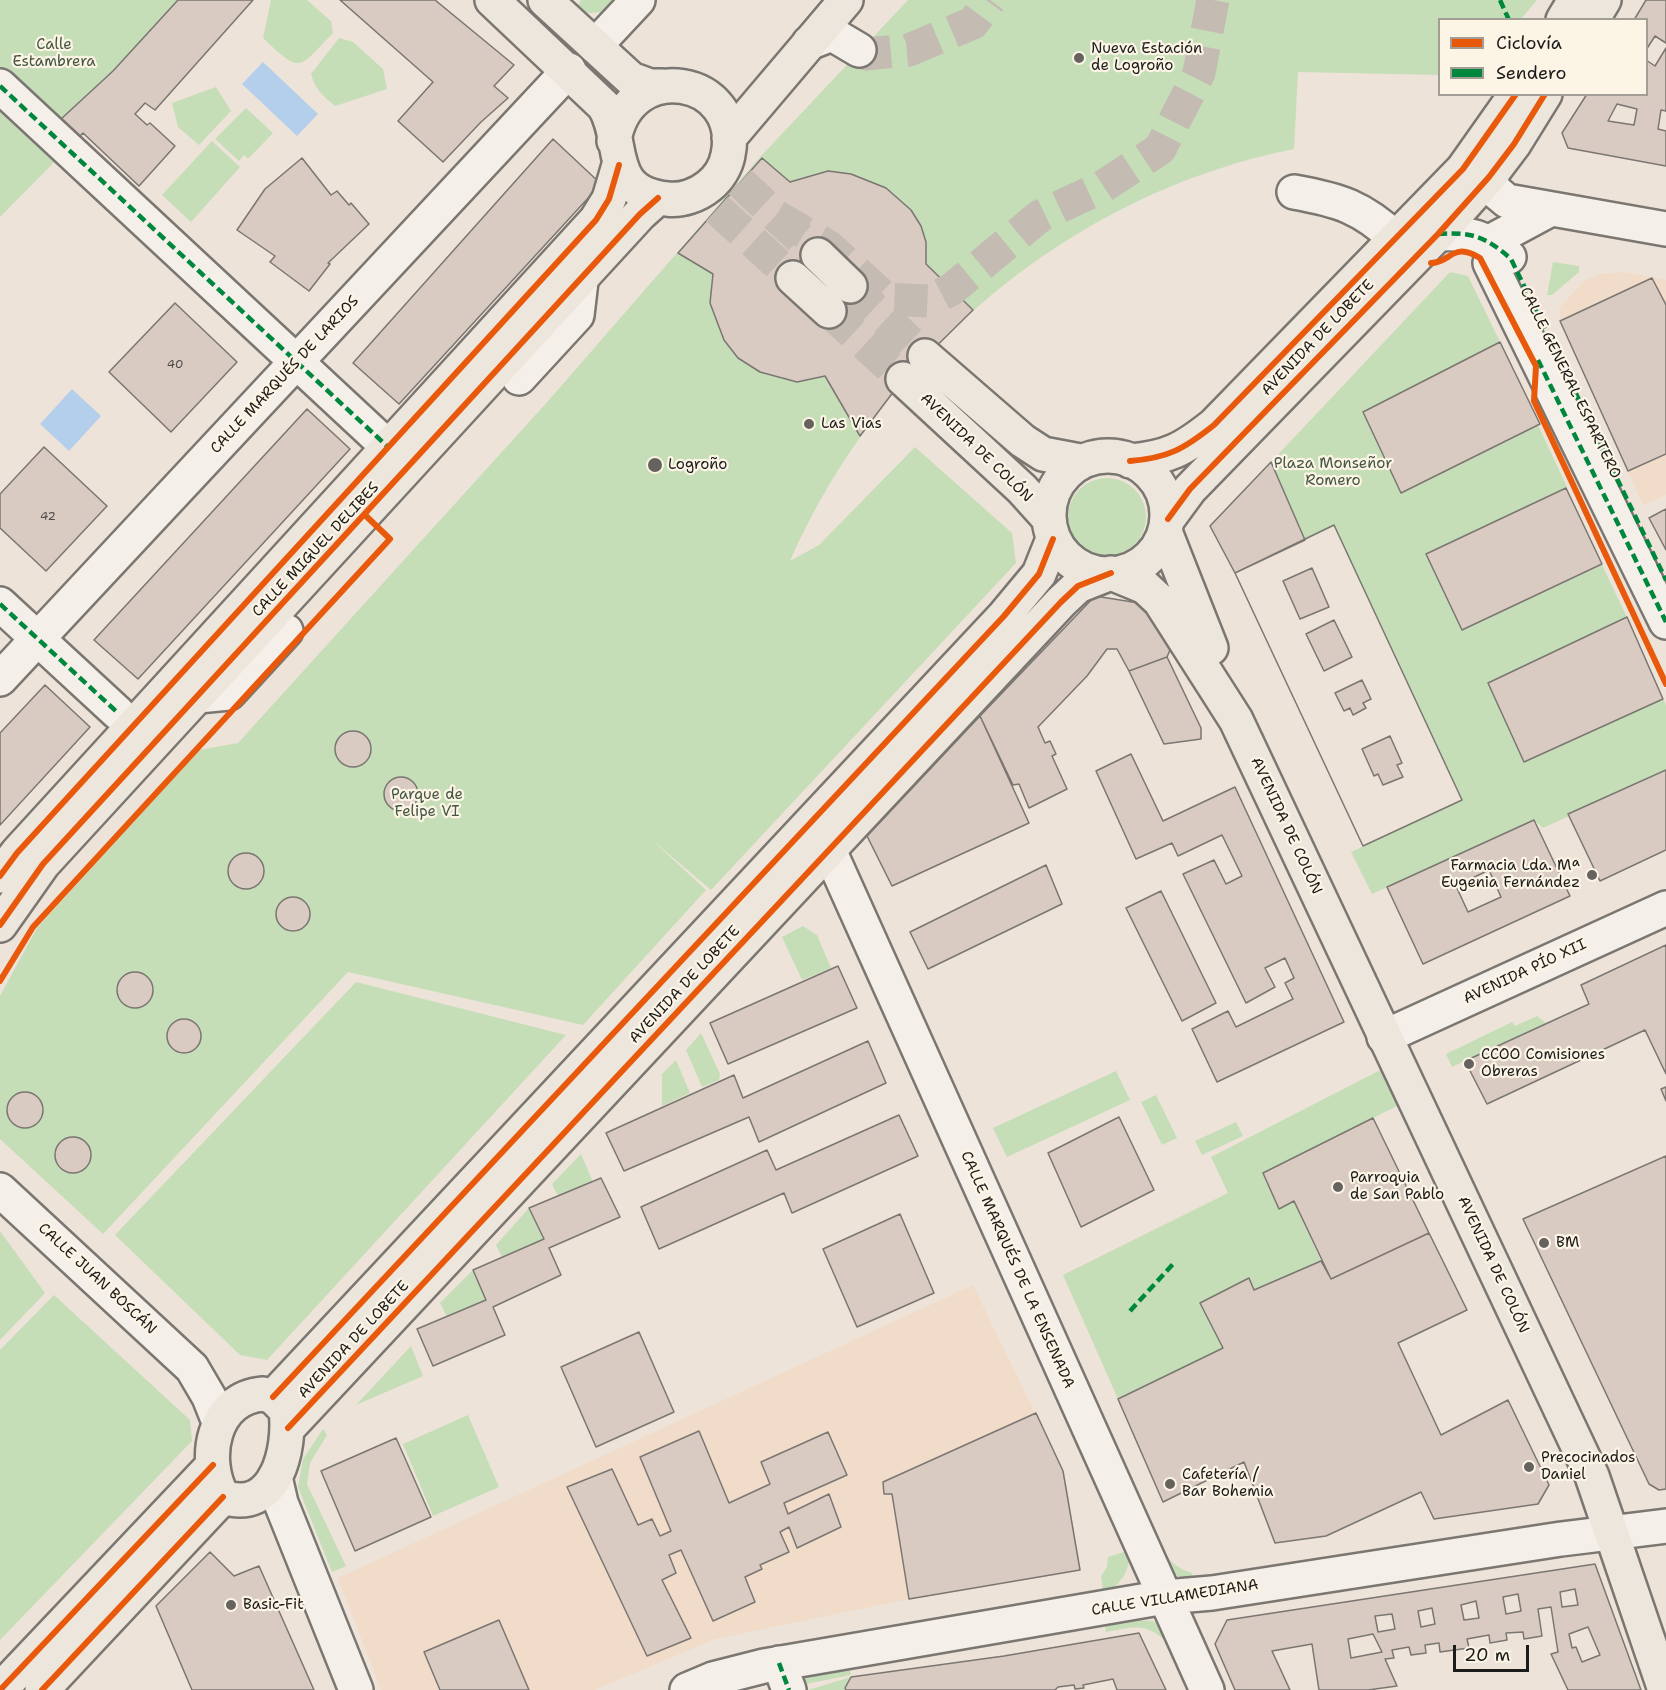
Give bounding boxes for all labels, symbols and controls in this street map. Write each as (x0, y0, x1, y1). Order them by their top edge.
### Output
legend (1438, 18, 1648, 96)
text: Ciclovía (1496, 31, 1562, 55)
park label: Calle Estambrera (12, 36, 96, 71)
place label: Nueva Estación de Logroño (1091, 40, 1202, 75)
marker: Nueva Estación de Logroño (1072, 51, 1086, 65)
text: Sendero (1496, 61, 1566, 85)
street label: AVENIDA DE LOBETE (1258, 276, 1378, 400)
street label: CALLE GENERAL ESPARTERO (1516, 284, 1624, 482)
street label: CALLE MARQUÉS DE LARIOS (207, 292, 363, 458)
house number: 40 (167, 358, 183, 372)
street label: AVENIDA DE COLÓN (916, 390, 1036, 506)
place label: Las Vias (821, 415, 882, 433)
marker: Las Vias (802, 417, 816, 431)
park label: Plaza Monseñor Romero (1274, 455, 1392, 490)
marker: Logroño (646, 456, 664, 474)
place label: Logroño (668, 456, 727, 474)
street label: CALLE MIGUEL DELIBES (249, 479, 383, 621)
house number: 42 (40, 510, 56, 524)
street label: AVENIDA DE COLÓN (1246, 755, 1326, 897)
park label: Parque de Felipe VI (391, 786, 463, 821)
place label: Farmacia Lda. Mª Eugenia Fernández (1441, 857, 1580, 892)
marker: Farmacia Lda. Mª Eugenia Fernández (1585, 868, 1599, 882)
street label: AVENIDA DE LOBETE (626, 922, 744, 1048)
street label: AVENIDA PÍO XII (1461, 936, 1589, 1008)
place label: CCOO Comisiones Obreras (1481, 1046, 1605, 1081)
marker: CCOO Comisiones Obreras (1462, 1057, 1476, 1071)
street label: CALLE MARQUÉS DE LA ENSENADA (956, 1149, 1078, 1391)
place label: Parroquia de San Pablo (1350, 1169, 1444, 1204)
marker: Parroquia de San Pablo (1331, 1180, 1345, 1194)
street label: AVENIDA DE COLÓN (1453, 1194, 1533, 1336)
street label: CALLE JUAN BOSCÁN (34, 1220, 160, 1338)
place label: BM (1556, 1234, 1579, 1252)
marker: BM (1537, 1236, 1551, 1250)
street label: AVENIDA DE LOBETE (295, 1277, 413, 1403)
place label: Precocinados Daniel (1541, 1449, 1636, 1484)
marker: Precocinados Daniel (1522, 1460, 1536, 1474)
place label: Cafetería / Bar Bohemia (1182, 1466, 1273, 1501)
marker: Cafetería / Bar Bohemia (1163, 1477, 1177, 1491)
street label: CALLE VILLAMEDIANA (1090, 1576, 1260, 1620)
place label: Basic-Fit (243, 1596, 304, 1614)
marker: Basic-Fit (224, 1598, 238, 1612)
scale bar (1456, 1633, 1532, 1671)
text: 20 m (1464, 1643, 1510, 1667)

